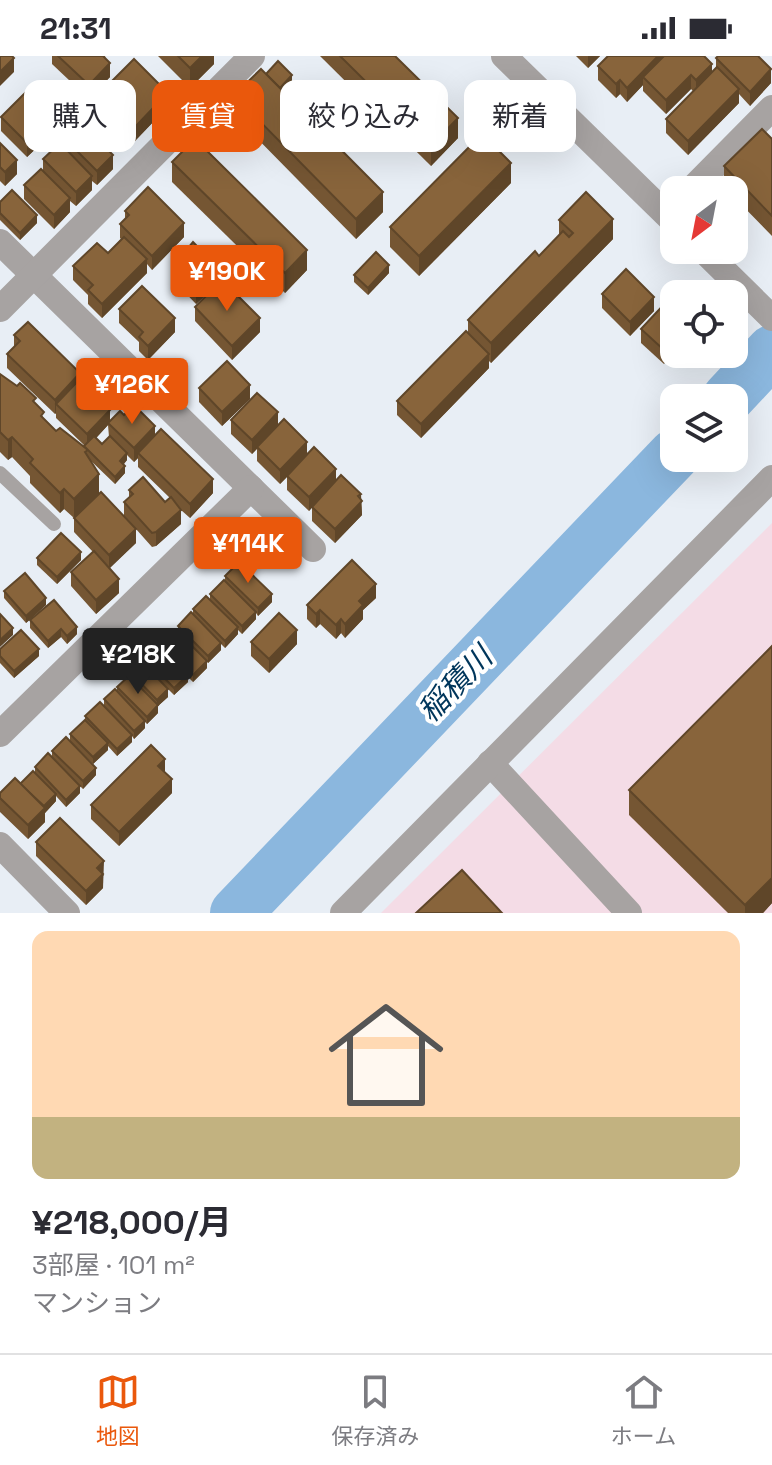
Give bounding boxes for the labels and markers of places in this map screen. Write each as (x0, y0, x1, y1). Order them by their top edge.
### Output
pin: ¥190K (171, 245, 283, 313)
pin: ¥126K (76, 358, 188, 426)
pin: ¥114K (192, 517, 304, 585)
pin: ¥218K (82, 628, 194, 696)

